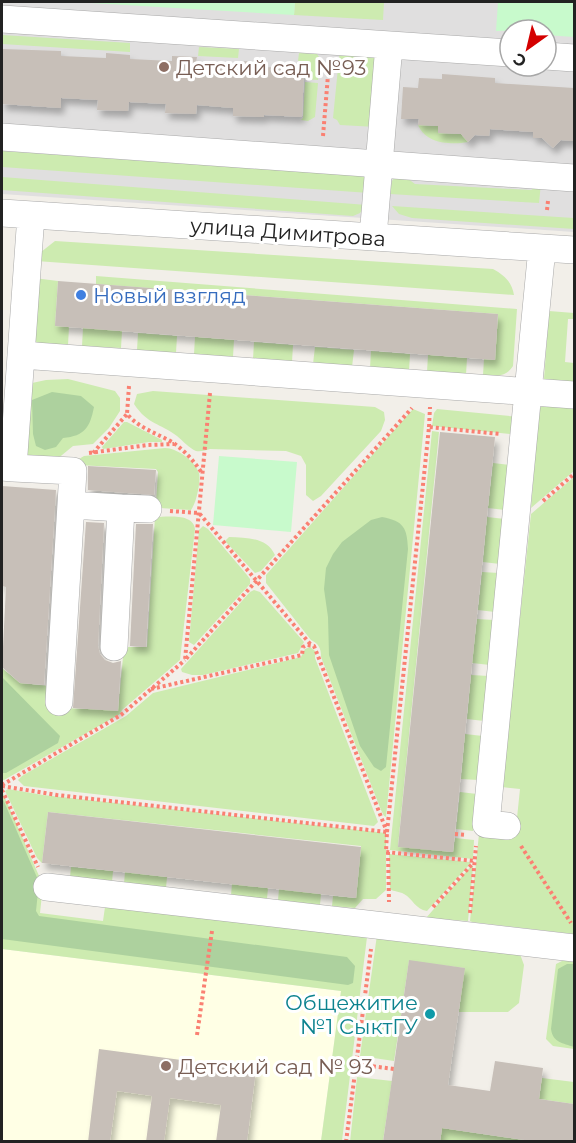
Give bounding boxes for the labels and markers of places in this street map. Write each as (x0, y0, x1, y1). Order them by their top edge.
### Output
place label: Детский сад №93 (176, 55, 366, 80)
marker: Детский сад №93 (157, 60, 171, 74)
place label: Новый взгляд (93, 283, 246, 308)
marker: Новый взгляд (74, 288, 88, 302)
place label: Общежитие №1 СыктГУ (285, 990, 419, 1039)
marker: Общежитие №1 СыктГУ (423, 1007, 437, 1021)
place label: Детский сад № 93 (178, 1054, 373, 1079)
marker: Детский сад № 93 (159, 1059, 173, 1073)

